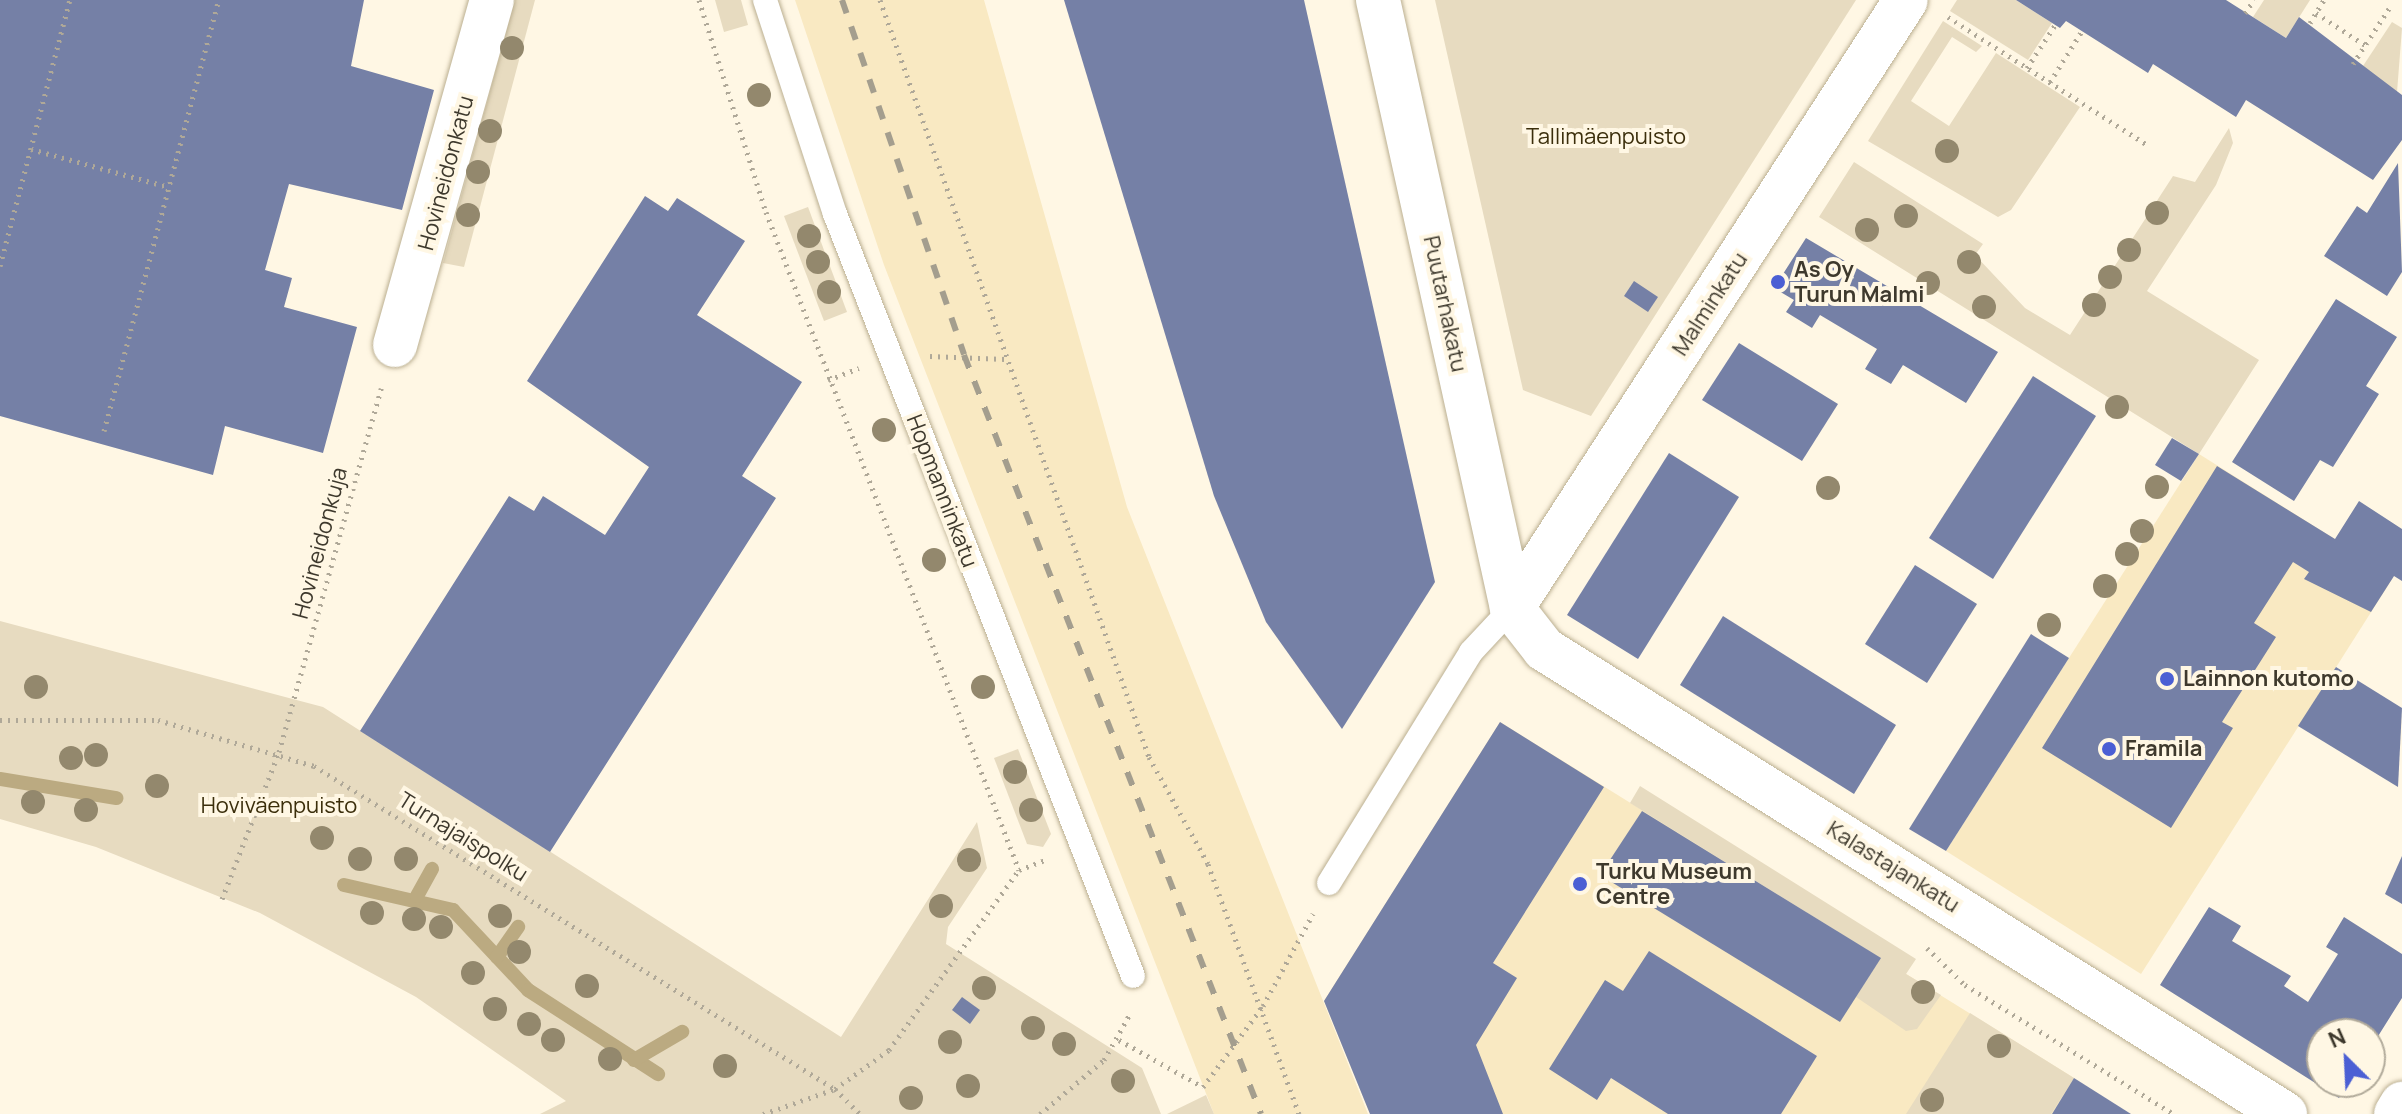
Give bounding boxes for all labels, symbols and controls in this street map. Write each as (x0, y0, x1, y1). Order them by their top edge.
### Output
street label: Hovineidonkatu (413, 93, 479, 253)
park label: Tallimäenpuisto (1526, 124, 1686, 150)
street label: Puutarhakatu (1418, 233, 1472, 375)
street label: Malminkatu (1667, 247, 1753, 361)
place label: As Oy Turun Malmi (1794, 256, 1924, 308)
marker: As Oy Turun Malmi (1769, 273, 1787, 291)
street label: Hopmanninkatu (901, 411, 983, 571)
street label: Hovineidonkuja (287, 464, 353, 622)
place label: Lainnon kutomo (2183, 666, 2354, 692)
marker: Lainnon kutomo (2158, 670, 2176, 688)
place label: Framila (2125, 736, 2202, 762)
marker: Framila (2100, 740, 2118, 758)
street label: Turnajaispolku (393, 787, 533, 887)
park label: Hoviväenpuisto (201, 793, 357, 819)
street label: Kalastajankatu (1822, 816, 1964, 918)
place label: Turku Museum Centre (1596, 858, 1752, 910)
marker: Turku Museum Centre (1571, 875, 1589, 893)
north arrow (2306, 1018, 2386, 1098)
text: N (2324, 1021, 2350, 1055)

